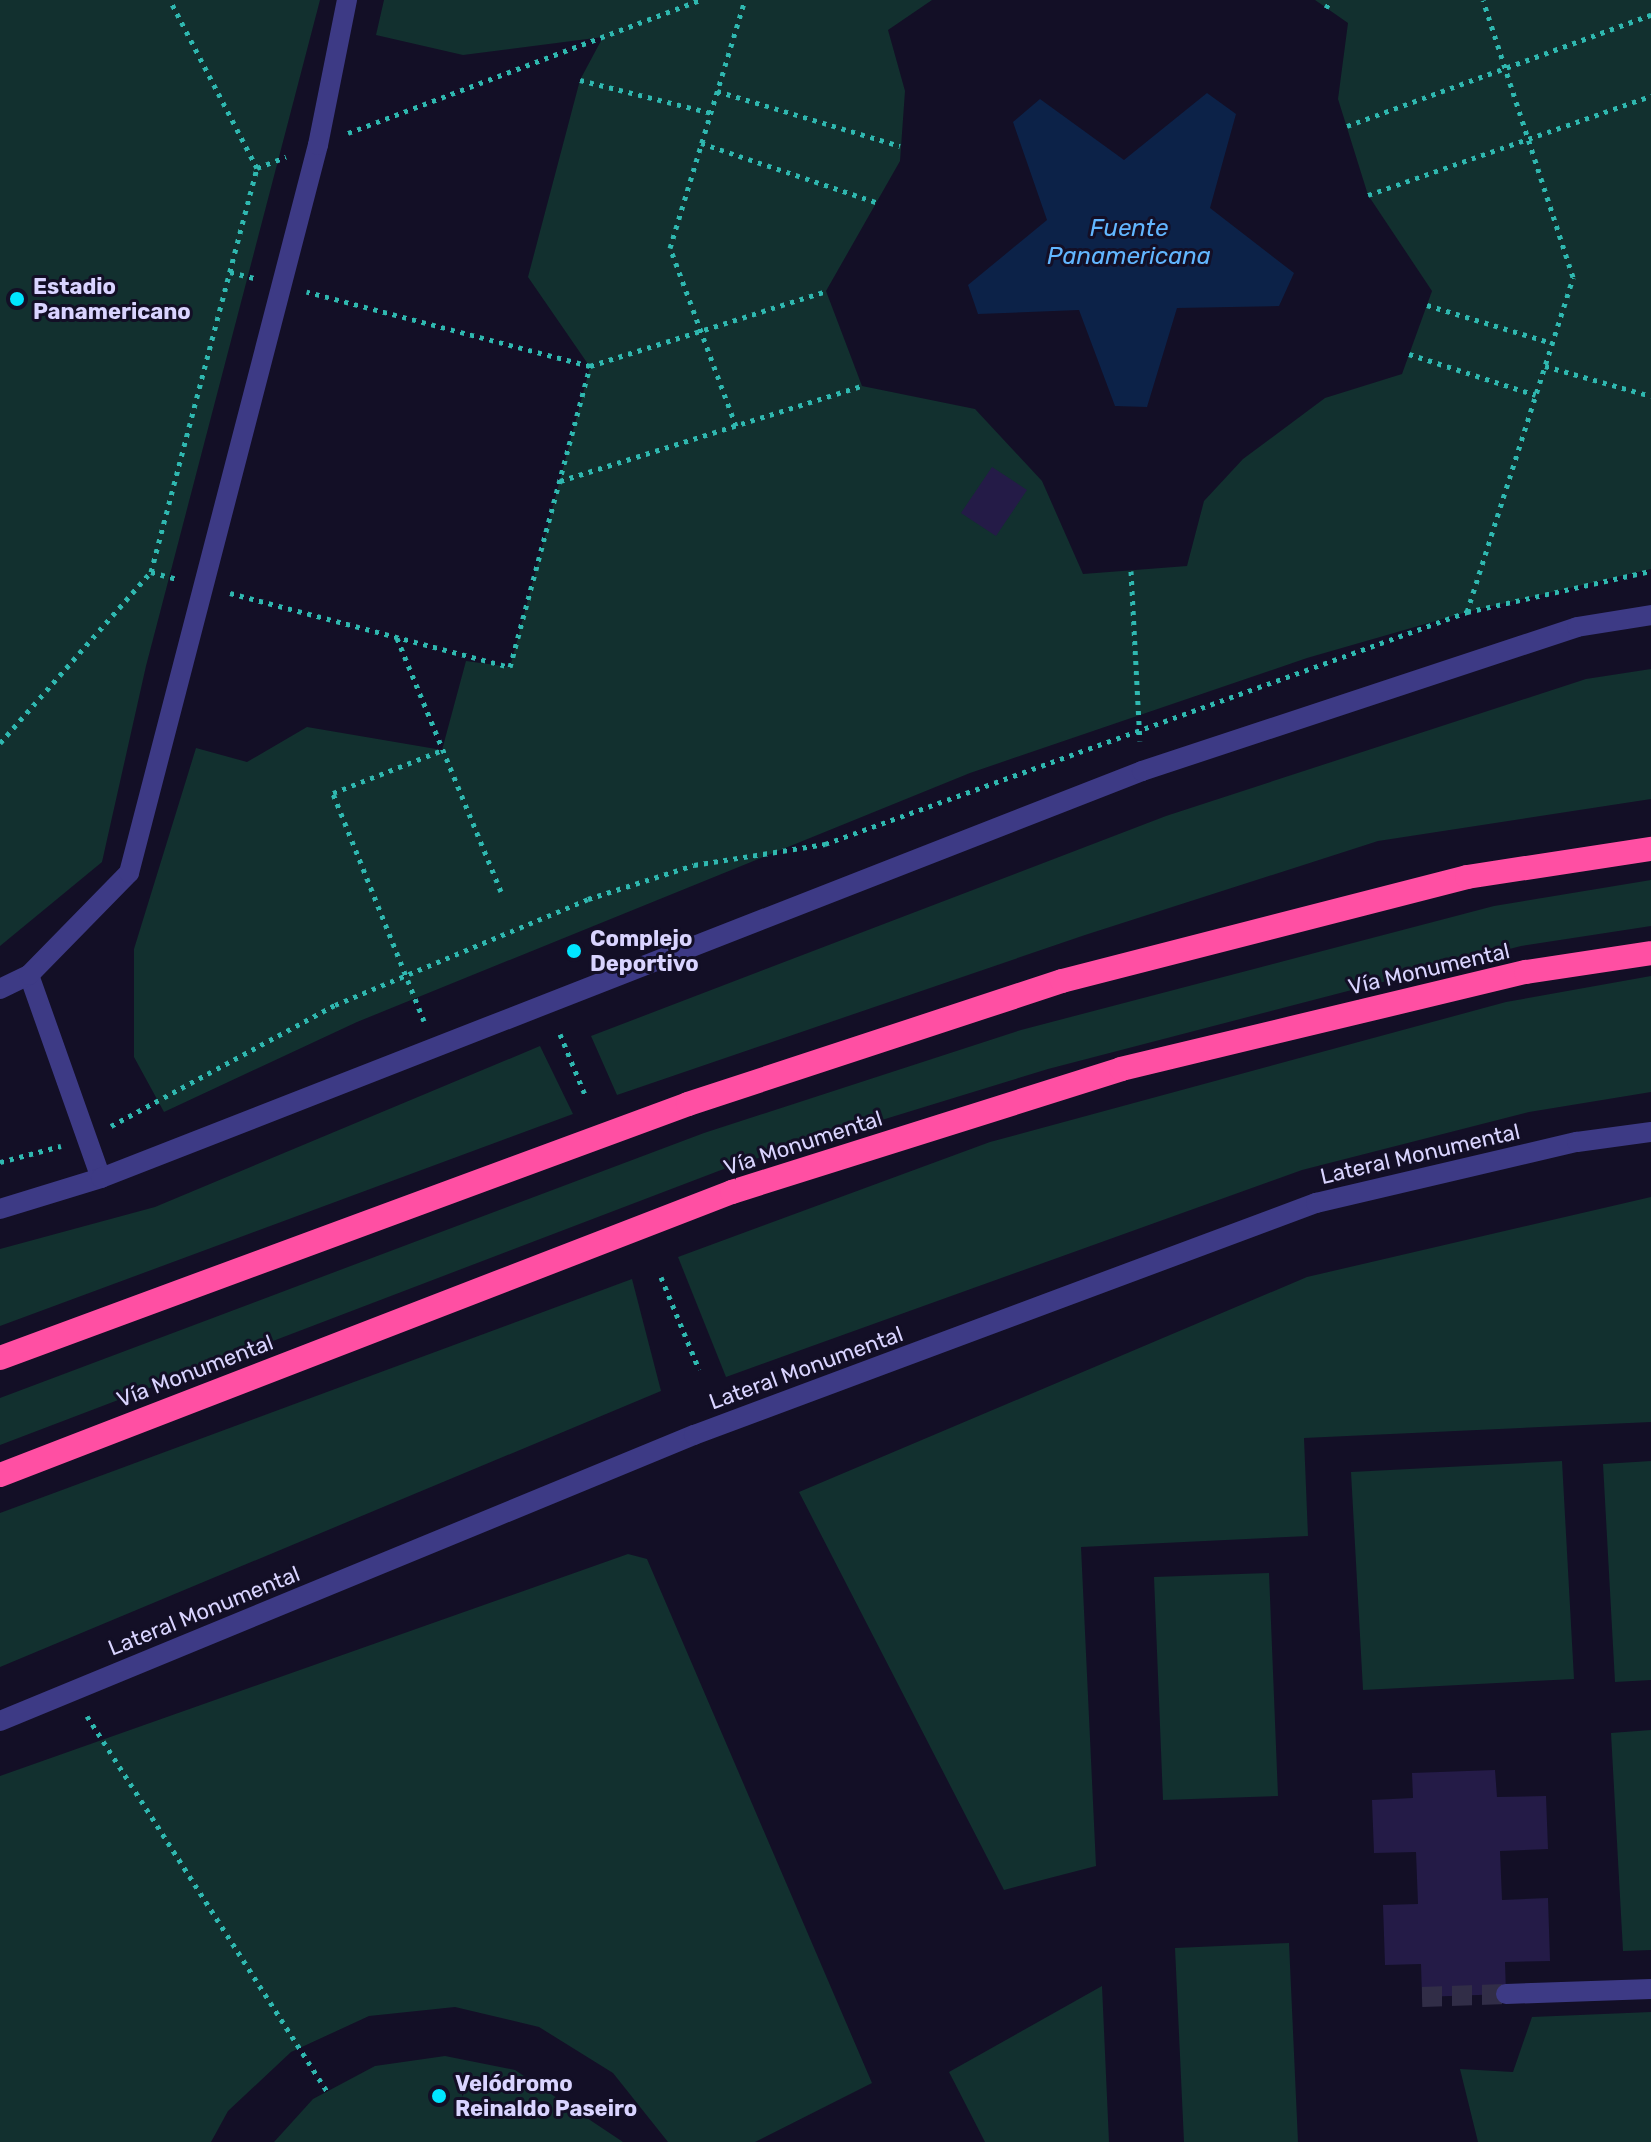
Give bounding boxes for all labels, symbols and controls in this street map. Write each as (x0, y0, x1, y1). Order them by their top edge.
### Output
water label: Fuente Panamericana (1047, 215, 1211, 271)
place label: Estadio Panamericano (33, 273, 191, 324)
marker: Estadio Panamericano (8, 290, 26, 308)
place label: Complejo Deportivo (590, 925, 699, 976)
street label: Vía Monumental (1346, 938, 1512, 1000)
marker: Complejo Deportivo (565, 942, 583, 960)
street label: Vía Monumental (720, 1105, 886, 1181)
street label: Lateral Monumental (1318, 1118, 1522, 1190)
street label: Lateral Monumental (706, 1321, 906, 1415)
street label: Vía Monumental (113, 1329, 277, 1413)
street label: Lateral Monumental (104, 1561, 304, 1661)
place label: Velódromo Reinaldo Paseiro (455, 2070, 637, 2122)
marker: Velódromo Reinaldo Paseiro (430, 2087, 448, 2105)

